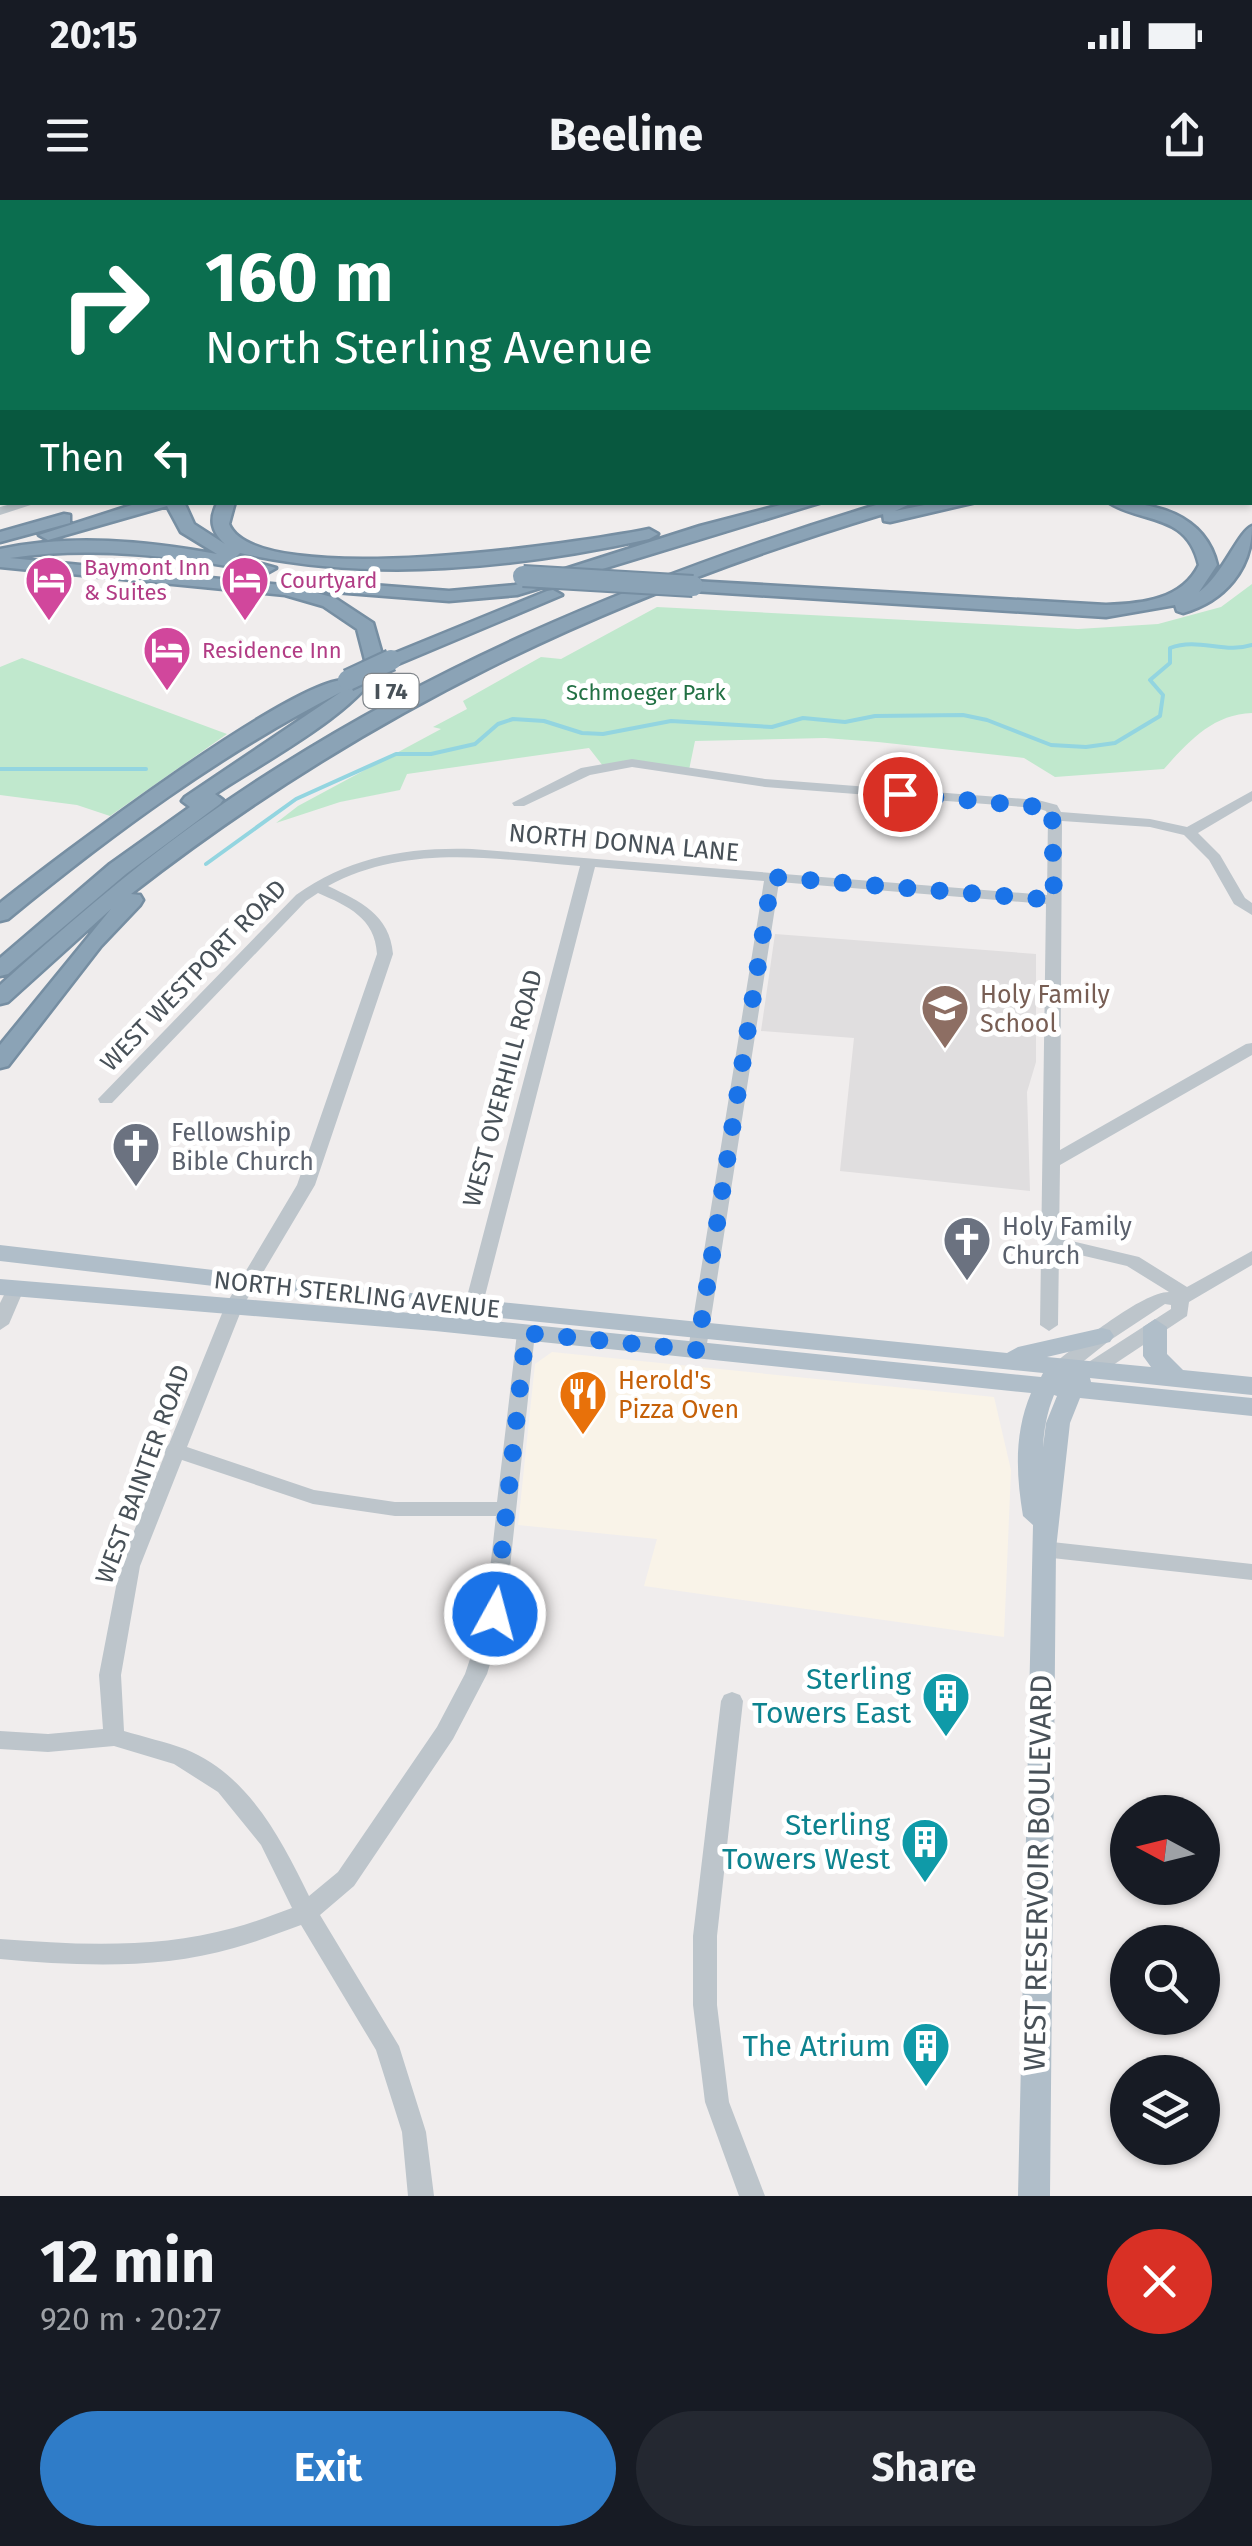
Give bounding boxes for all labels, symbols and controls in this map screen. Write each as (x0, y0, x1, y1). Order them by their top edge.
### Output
text: 20:15 (50, 12, 138, 58)
icon: menu (40, 108, 95, 163)
text: Beeline (549, 108, 703, 162)
icon: share (1157, 108, 1212, 163)
text: 160 m (205, 236, 394, 320)
icon: right (40, 240, 170, 370)
text: North Sterling Avenue (205, 321, 653, 375)
icon: left (145, 430, 200, 485)
text: Then (40, 435, 125, 481)
hotel icon: Baymont Inn & Suites (23, 554, 75, 622)
place label: Baymont Inn & Suites (84, 554, 210, 606)
hotel icon: Courtyard (219, 554, 271, 622)
place label: Courtyard (280, 567, 377, 594)
hotel icon: Residence Inn (141, 624, 193, 692)
place label: Residence Inn (202, 637, 342, 664)
road number: I 74 (364, 674, 418, 708)
park label: Schmoeger Park (566, 679, 727, 706)
pin (858, 752, 943, 837)
icon: arrive (873, 767, 928, 822)
street label: NORTH DONNA LANE (507, 818, 740, 868)
street label: WEST WESTPORT ROAD (95, 874, 293, 1078)
street label: WEST OVERHILL ROAD (457, 966, 549, 1210)
place label: Holy Family School (980, 980, 1111, 1039)
school or university icon: Holy Family School (919, 982, 971, 1050)
place label: Fellowship Bible Church (171, 1118, 314, 1177)
church icon: Fellowship Bible Church (110, 1120, 162, 1188)
place label: Holy Family Church (1002, 1212, 1133, 1271)
church icon: Holy Family Church (941, 1214, 993, 1282)
street label: NORTH STERLING AVENUE (212, 1265, 501, 1325)
street label: WEST BAINTER ROAD (89, 1361, 196, 1588)
place label: Herold's Pizza Oven (618, 1366, 739, 1425)
restaurant icon: Herold's Pizza Oven (557, 1368, 609, 1436)
position arrow (443, 1562, 547, 1666)
place label: Sterling Towers East (752, 1661, 911, 1731)
building icon: Sterling Towers East (920, 1670, 972, 1738)
street label: WEST RESERVOIR BOULEVARD (1017, 1674, 1059, 2072)
north arrow (1110, 1795, 1220, 1905)
map controls (1110, 1795, 1220, 2165)
place label: Sterling Towers West (722, 1807, 890, 1877)
building icon: Sterling Towers West (899, 1816, 951, 1884)
button: search (1110, 1925, 1220, 2035)
building icon: The Atrium (900, 2020, 952, 2088)
place label: The Atrium (742, 2028, 891, 2064)
button: layers (1110, 2055, 1220, 2165)
text: 12 min (40, 2226, 215, 2298)
button: close (1107, 2229, 1212, 2334)
text: 920 m · 20:27 (40, 2300, 221, 2338)
button: Exit (40, 2411, 616, 2526)
button: Share (636, 2411, 1212, 2526)

